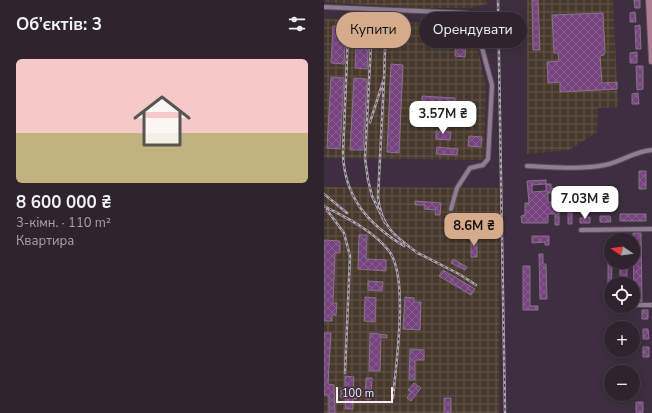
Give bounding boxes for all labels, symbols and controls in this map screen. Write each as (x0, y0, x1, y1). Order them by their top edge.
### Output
chip: Купити (336, 12, 411, 48)
chip: Орендувати (419, 12, 527, 48)
text: Об’єктів: 3 (16, 13, 102, 36)
icon: filters (286, 13, 308, 35)
icon: home (126, 85, 198, 157)
pin: 3.57M ₴ (406, 101, 480, 135)
text: 3.57M ₴ (418, 105, 468, 123)
pin: 7.03M ₴ (548, 186, 622, 220)
text: 7.03M ₴ (560, 190, 610, 208)
text: 8 600 000 ₴ (16, 191, 111, 214)
pin: 8.6M ₴ (441, 213, 507, 247)
text: 3-кімн. · 110 m² (16, 214, 111, 232)
text: 8.6M ₴ (453, 217, 495, 235)
text: Квартира (16, 232, 74, 250)
north arrow (604, 233, 640, 269)
map controls (604, 233, 640, 401)
button: locate (604, 277, 640, 313)
button: + (604, 321, 640, 357)
button: − (604, 365, 640, 401)
scale bar (336, 385, 393, 404)
text: 100 m (342, 386, 374, 401)

